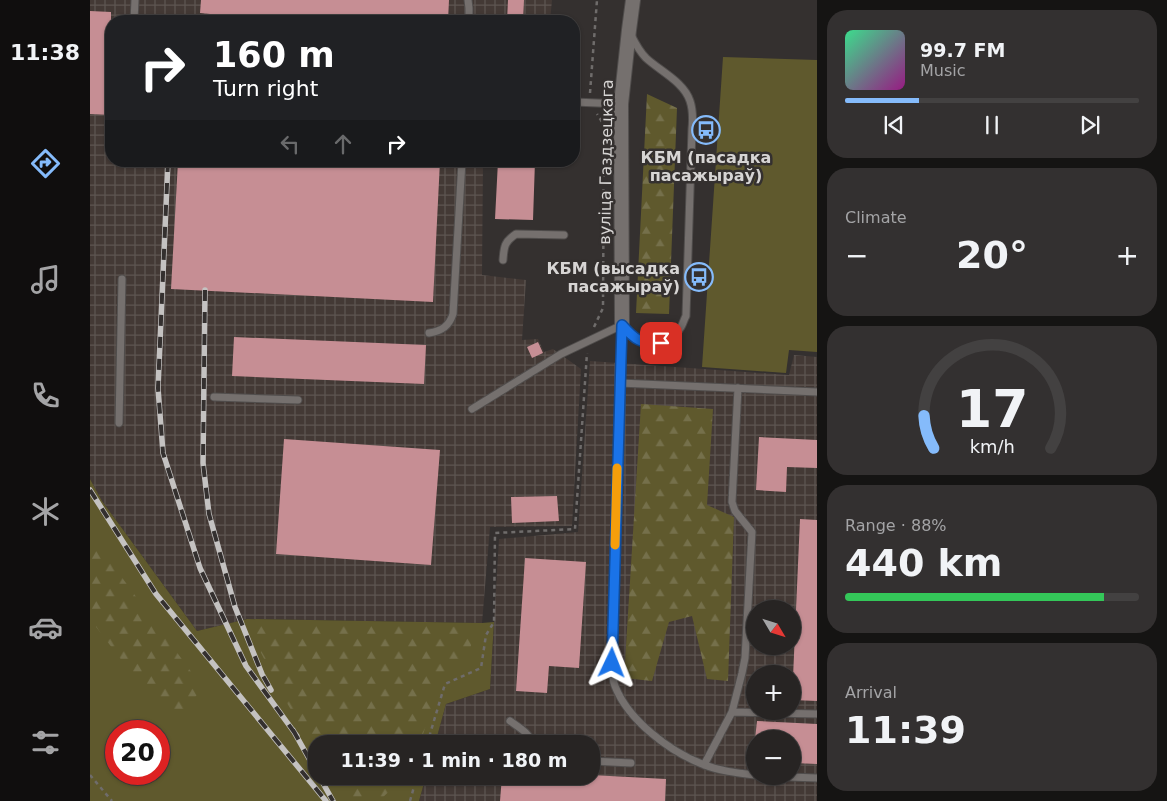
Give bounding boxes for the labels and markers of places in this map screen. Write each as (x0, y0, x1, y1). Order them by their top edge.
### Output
bus stop icon: КБМ (пасадка пасажыраў) (691, 115, 721, 145)
place label: КБМ (пасадка пасажыраў) (641, 148, 771, 185)
place label: КБМ (высадка пасажыраў) (546, 259, 680, 296)
bus stop icon: КБМ (высадка пасажыраў) (684, 262, 714, 292)
pin (640, 322, 682, 364)

